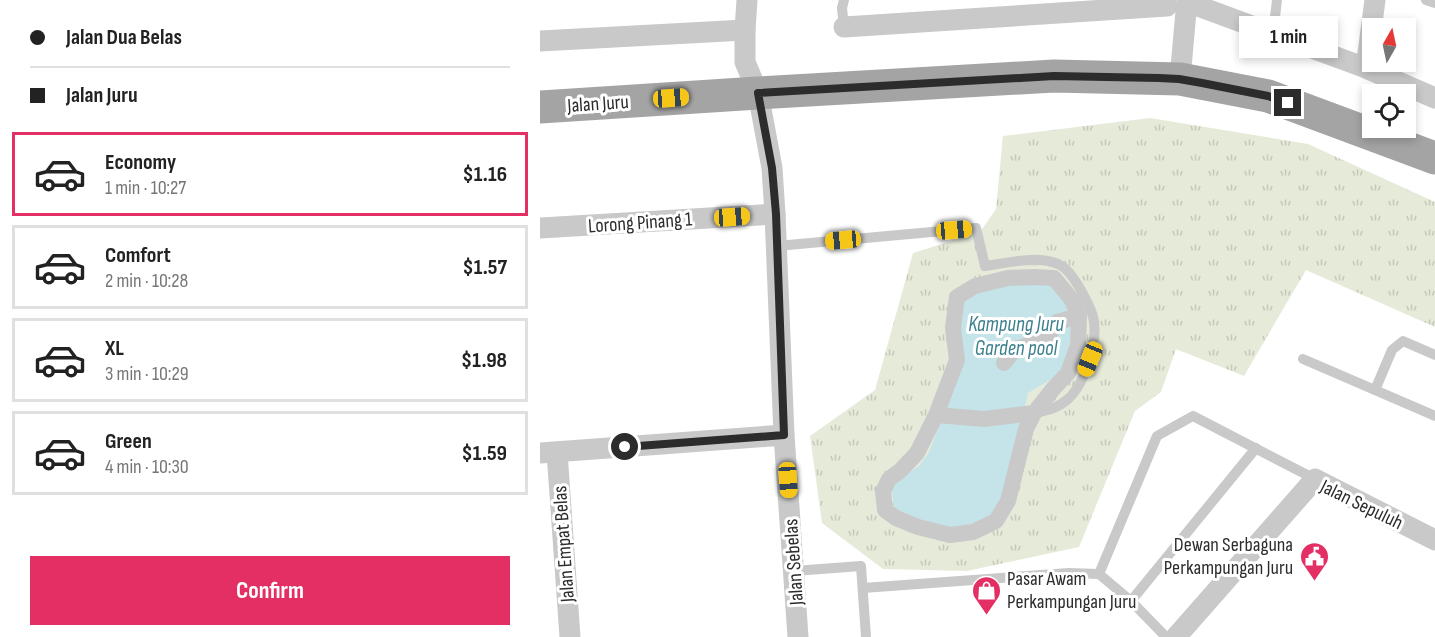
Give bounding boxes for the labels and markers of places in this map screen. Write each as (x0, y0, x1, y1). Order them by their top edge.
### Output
place label: Dewan Serbaguna Perkampungan Juru (1164, 533, 1293, 580)
public building icon: Dewan Serbaguna Perkampungan Juru (1298, 540, 1330, 582)
place label: Pasar Awam Perkampungan Juru (1007, 567, 1136, 614)
shop icon: Pasar Awam Perkampungan Juru (970, 574, 1002, 616)

